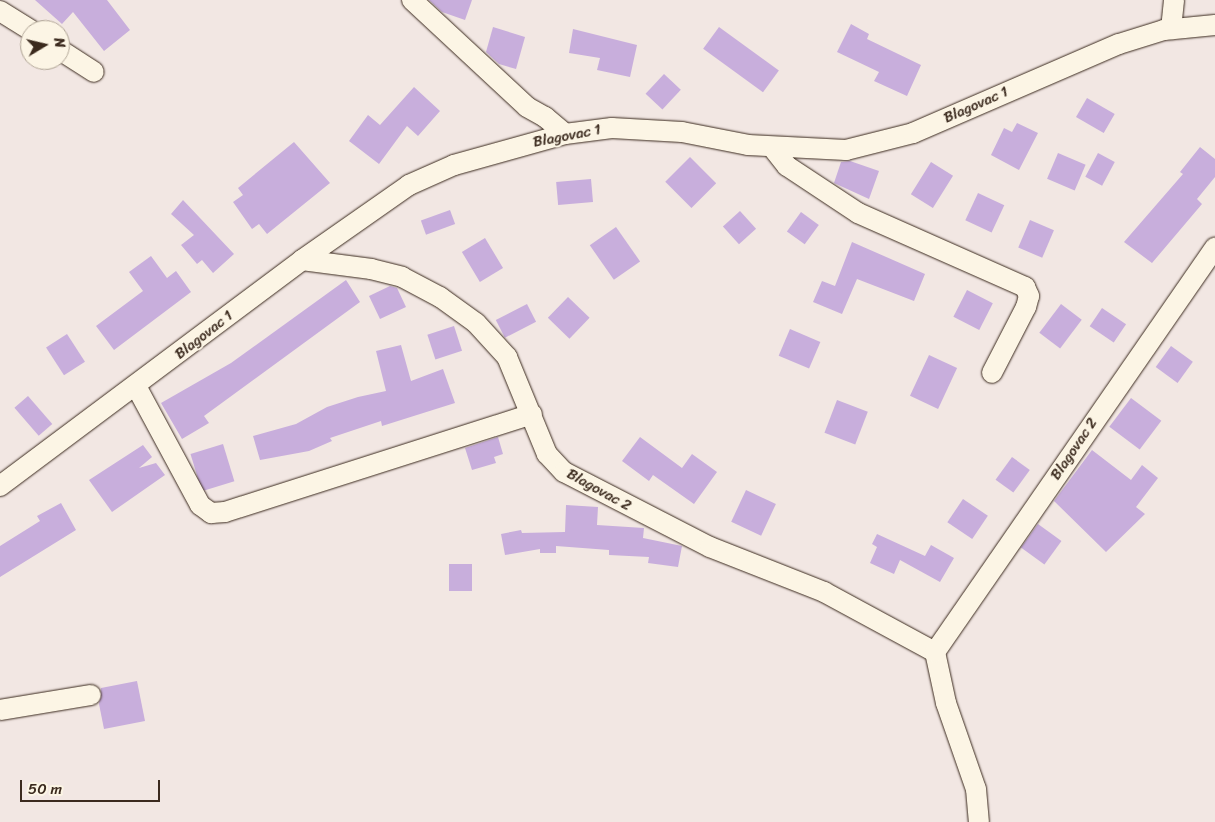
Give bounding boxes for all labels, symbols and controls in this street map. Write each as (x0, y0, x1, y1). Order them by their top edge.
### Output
north arrow (20, 20, 70, 70)
text: N (46, 36, 72, 49)
street label: Blagovac 1 (941, 83, 1011, 127)
street label: Blagovac 1 (532, 121, 602, 151)
street label: Blagovac 1 (171, 307, 237, 363)
street label: Blagovac 2 (1047, 415, 1101, 483)
street label: Blagovac 2 (564, 465, 634, 515)
scale bar (22, 770, 162, 802)
text: 50 m (28, 776, 62, 802)

